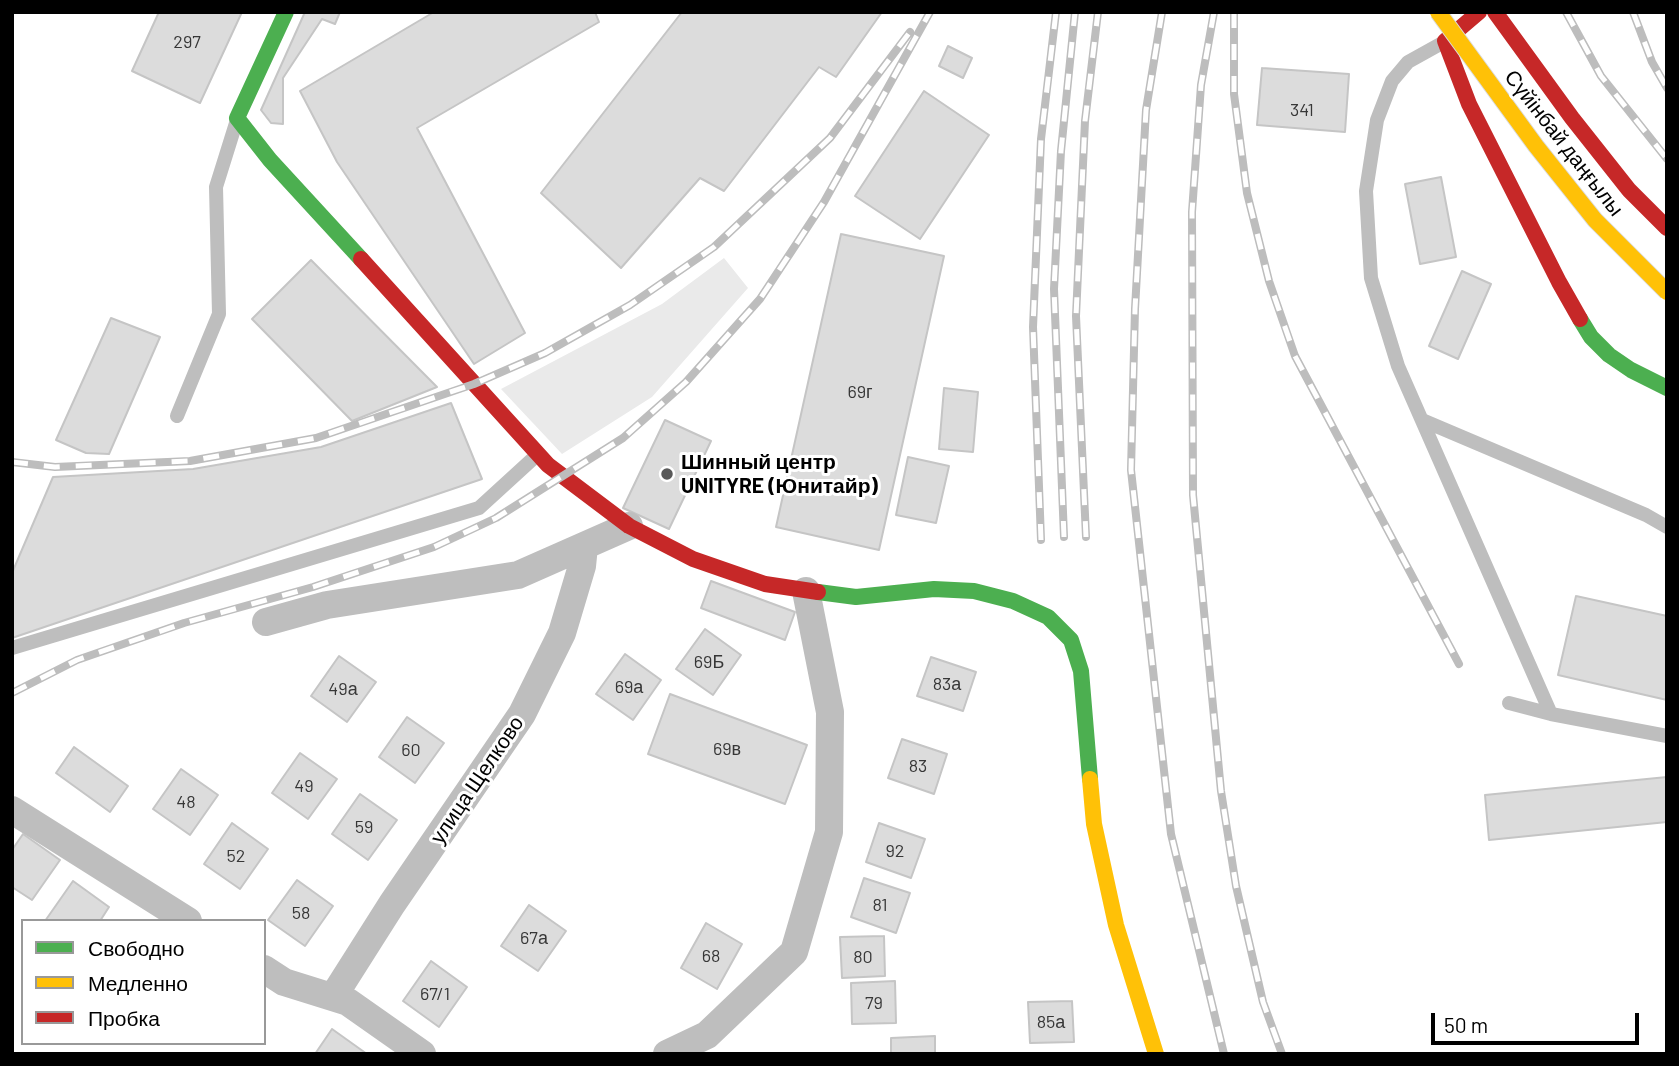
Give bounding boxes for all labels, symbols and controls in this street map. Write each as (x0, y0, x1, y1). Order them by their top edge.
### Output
house number: 297 (173, 31, 201, 53)
street label: Сүйінбай даңғылы (1499, 65, 1629, 221)
house number: 341 (1290, 99, 1314, 121)
house number: 69г (847, 381, 873, 403)
place label: Шинный центр UNITYRE (Юнитайр) (681, 449, 878, 499)
marker: Шинный центр UNITYRE (Юнитайр) (659, 466, 675, 482)
house number: 69Б (694, 651, 724, 673)
house number: 83а (933, 673, 961, 695)
house number: 69а (615, 676, 643, 698)
house number: 49а (328, 678, 358, 700)
street label: улица Щелково (425, 711, 529, 849)
house number: 69в (713, 738, 741, 760)
house number: 60 (401, 739, 421, 761)
house number: 83 (909, 755, 927, 777)
house number: 49 (294, 775, 314, 797)
house number: 48 (176, 791, 196, 813)
house number: 59 (355, 816, 373, 838)
house number: 92 (885, 840, 905, 862)
house number: 52 (227, 845, 245, 867)
house number: 81 (872, 894, 888, 916)
house number: 58 (292, 902, 310, 924)
legend (21, 919, 266, 1045)
house number: 67а (520, 927, 548, 949)
text: Свободно (88, 935, 185, 960)
house number: 68 (702, 945, 720, 967)
house number: 80 (853, 946, 873, 968)
text: Медленно (88, 970, 188, 995)
house number: 67/1 (420, 983, 450, 1005)
house number: 79 (865, 992, 883, 1014)
scale bar (1434, 1000, 1642, 1044)
text: Пробка (88, 1005, 160, 1030)
house number: 85а (1037, 1011, 1065, 1033)
text: 50 m (1444, 1012, 1488, 1037)

